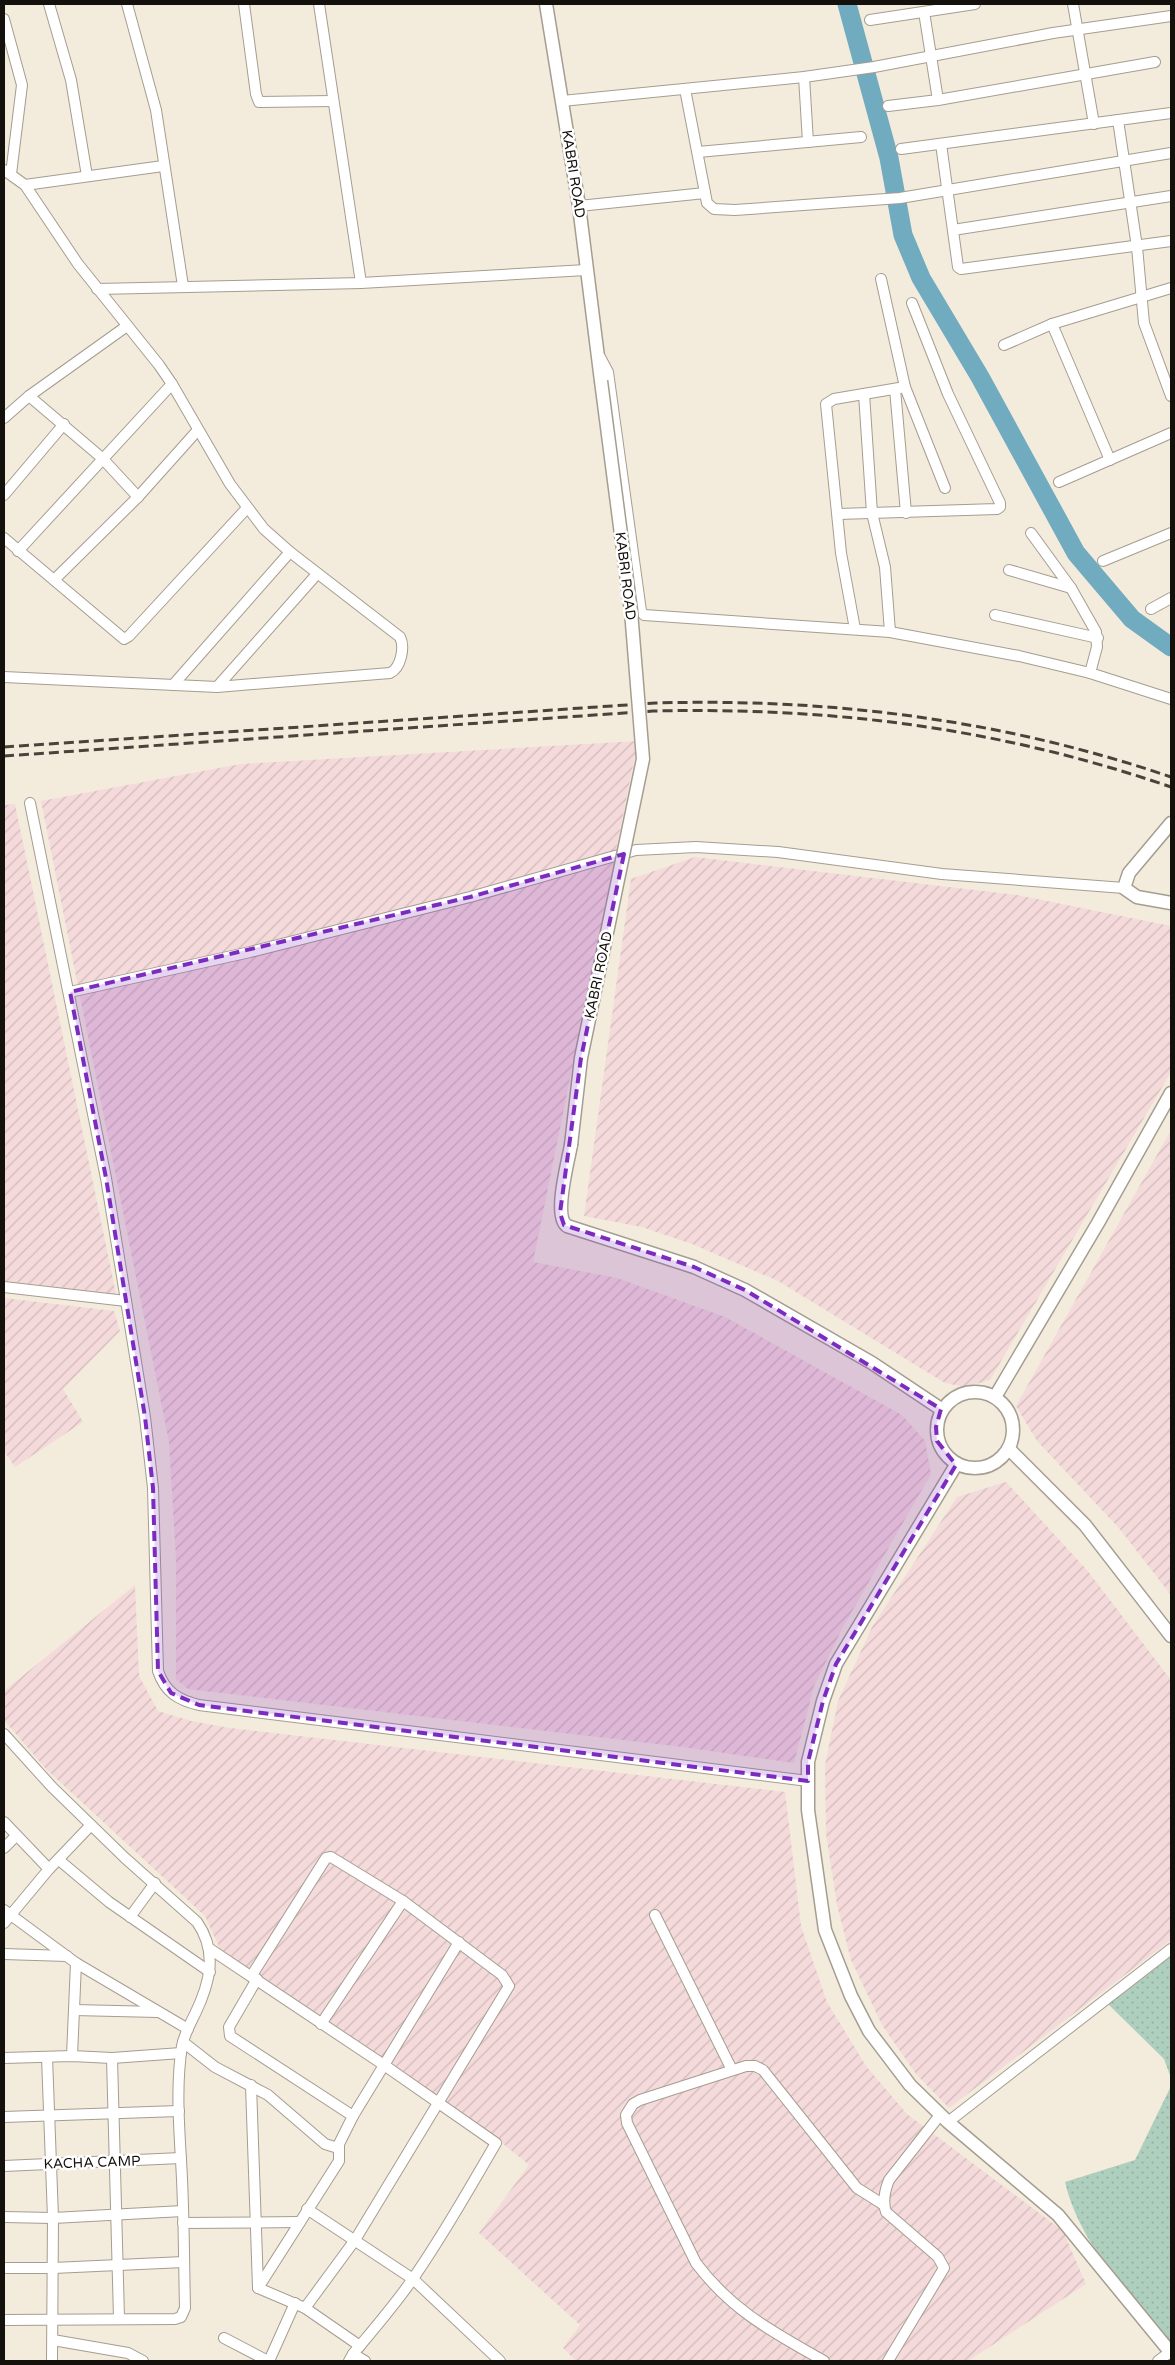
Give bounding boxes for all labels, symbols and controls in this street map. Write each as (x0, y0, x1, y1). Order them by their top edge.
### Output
street label: KABRI ROAD (558, 129, 589, 219)
street label: KABRI ROAD (612, 531, 639, 621)
street label: KABRI ROAD (581, 930, 616, 1020)
street label: KACHA CAMP (43, 2152, 141, 2173)

